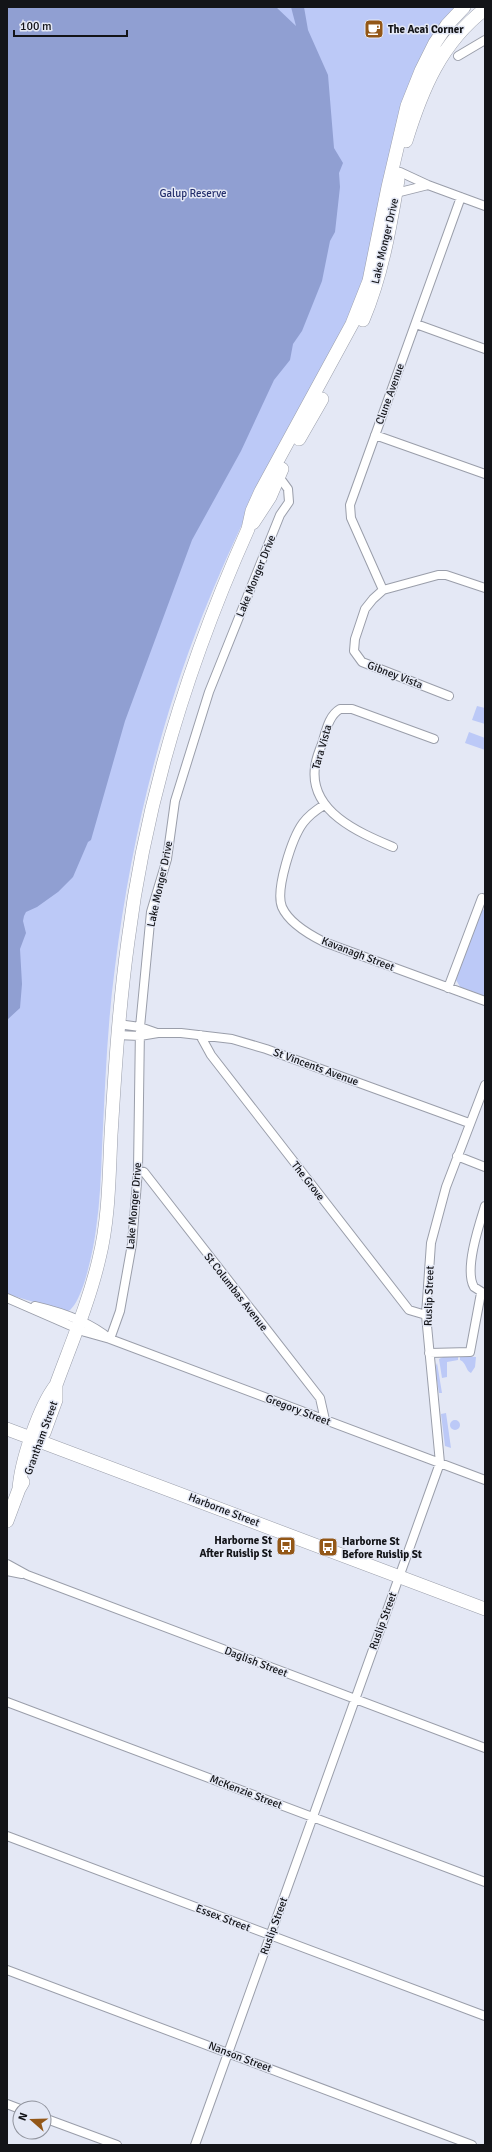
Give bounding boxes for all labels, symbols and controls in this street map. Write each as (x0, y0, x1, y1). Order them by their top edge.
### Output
scale bar (14, 12, 127, 38)
cafe icon: The Acai Corner (363, 18, 385, 40)
text: 100 m (20, 19, 52, 34)
place label: The Acai Corner (388, 23, 464, 36)
park label: Galup Reserve (159, 187, 227, 200)
street label: Lake Monger Drive (369, 197, 401, 285)
street label: Clune Avenue (373, 362, 407, 426)
street label: Lake Monger Drive (234, 533, 278, 619)
street label: Gibney Vista (365, 658, 425, 692)
street label: Tara Vista (309, 723, 335, 771)
street label: Lake Monger Drive (145, 840, 175, 928)
street label: Kavanagh Street (320, 934, 396, 974)
street label: St Vincents Avenue (272, 1046, 360, 1088)
street label: The Grove (289, 1159, 327, 1203)
street label: Lake Monger Drive (124, 1162, 144, 1250)
street label: St Columbas Avenue (201, 1250, 271, 1334)
street label: Ruslip Street (421, 1266, 437, 1326)
street label: Gregory Street (264, 1392, 332, 1428)
street label: Grantham Street (22, 1399, 60, 1477)
street label: Harborne Street (187, 1490, 262, 1530)
place label: Harborne St After Ruislip St (200, 1534, 272, 1560)
bus stop icon: Harborne St After Ruislip St (275, 1535, 297, 1557)
place label: Harborne St Before Ruislip St (342, 1535, 422, 1561)
bus stop icon: Harborne St Before Ruislip St (317, 1536, 339, 1558)
street label: Ruslip Street (367, 1590, 399, 1652)
street label: Daglish Street (223, 1644, 289, 1680)
street label: McKenzie Street (208, 1772, 284, 1812)
street label: Ruslip Street (258, 1895, 290, 1957)
street label: Essex Street (194, 1902, 252, 1934)
street label: Nanson Street (207, 2039, 274, 2075)
north arrow (12, 2100, 52, 2140)
text: N (16, 2111, 30, 2123)

